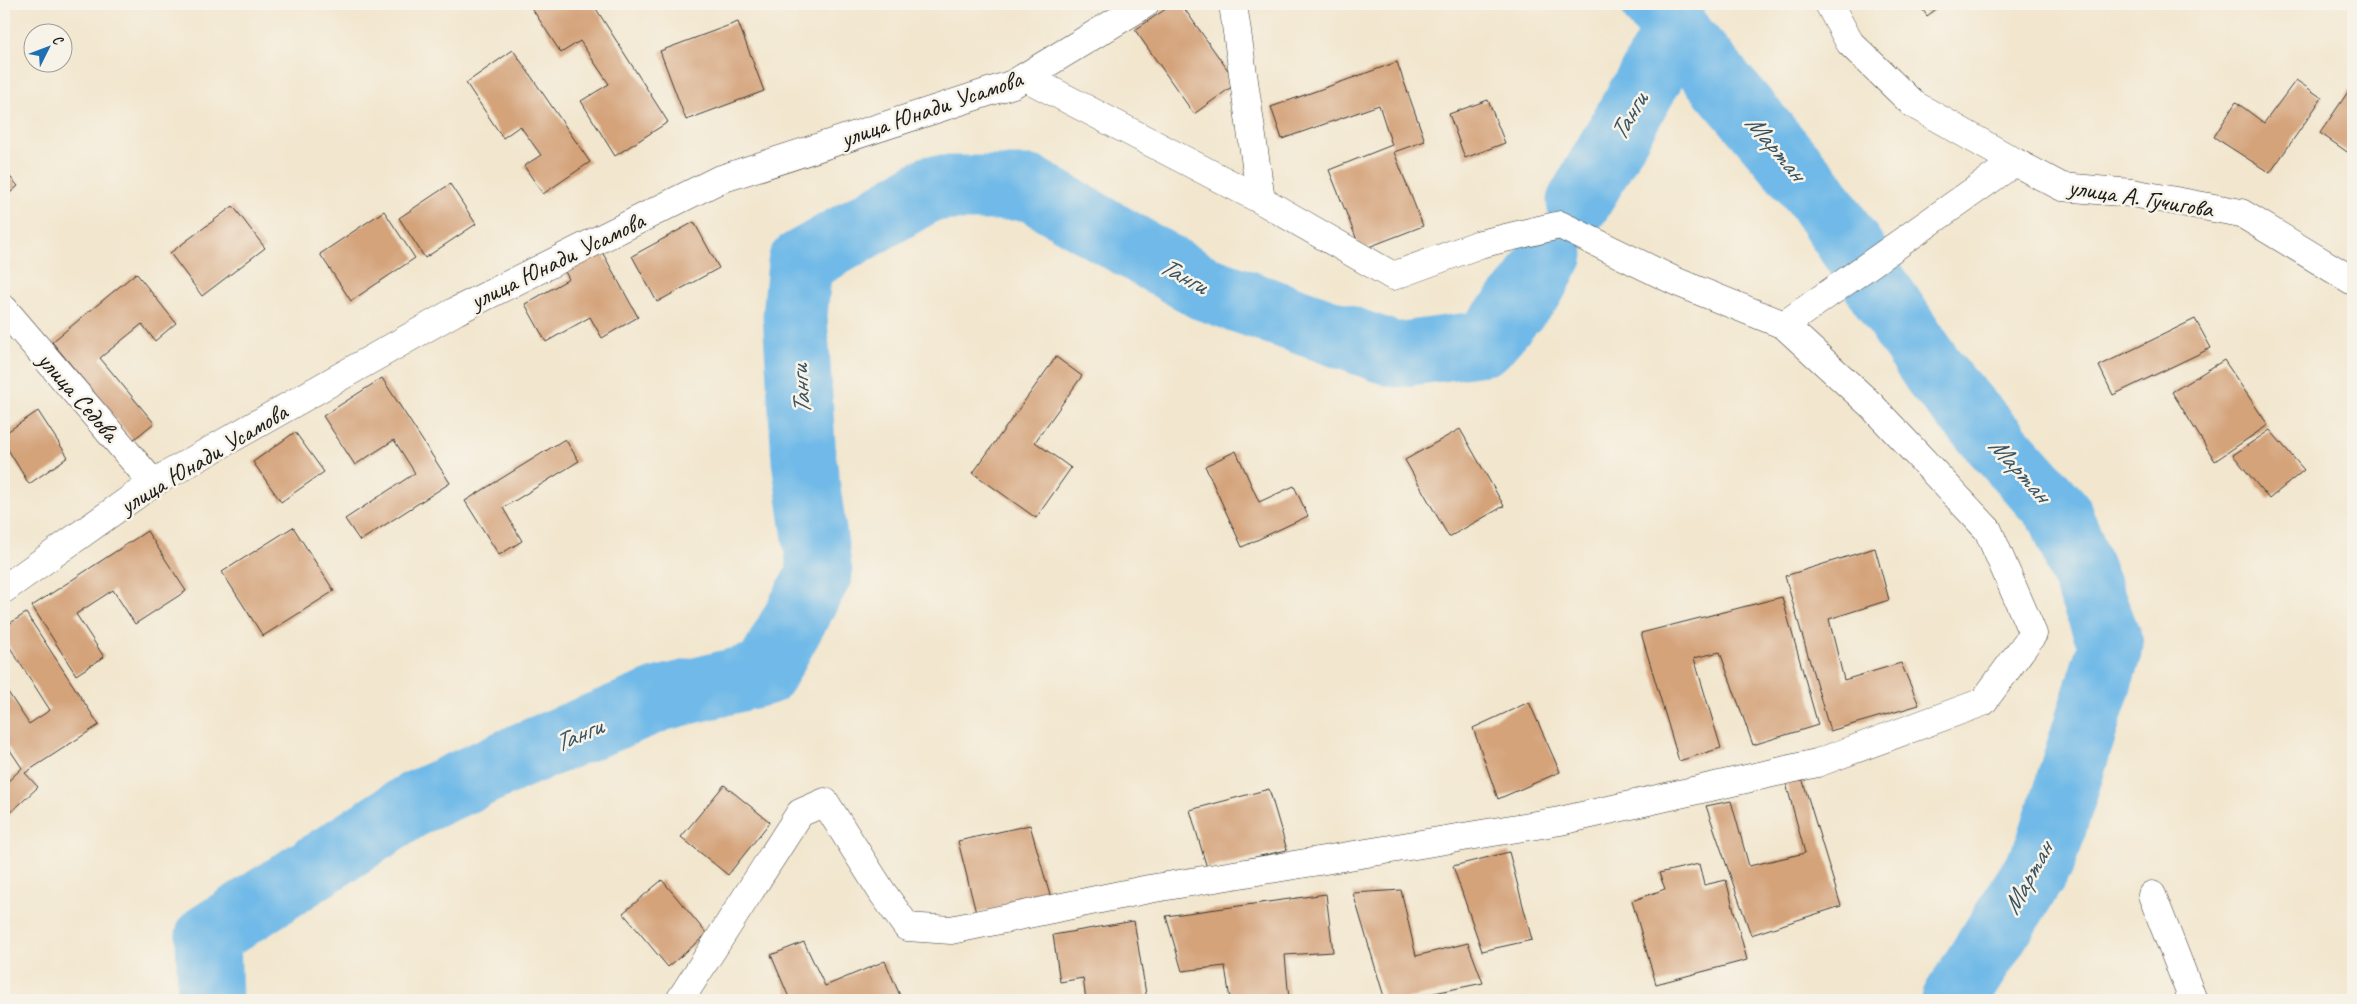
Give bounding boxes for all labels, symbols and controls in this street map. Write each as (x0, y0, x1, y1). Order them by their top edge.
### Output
north arrow (22, 22, 72, 72)
text: С (49, 31, 67, 49)
street label: улица Юнади Усамова (834, 62, 1028, 156)
water label: Танги (1602, 84, 1657, 146)
water label: Мартан (1738, 107, 1816, 191)
street label: улица А. Гучигова (2064, 170, 2217, 226)
street label: улица Юнади Усамова (463, 204, 652, 318)
water label: Танги (1154, 249, 1216, 303)
street label: улица Седова (29, 343, 128, 450)
water label: Танги (782, 361, 819, 416)
street label: улица Юнади Усамова (112, 395, 295, 523)
water label: Мартан (1982, 430, 2060, 512)
water label: Танги (549, 708, 610, 760)
water label: Мартан (1994, 833, 2063, 920)

